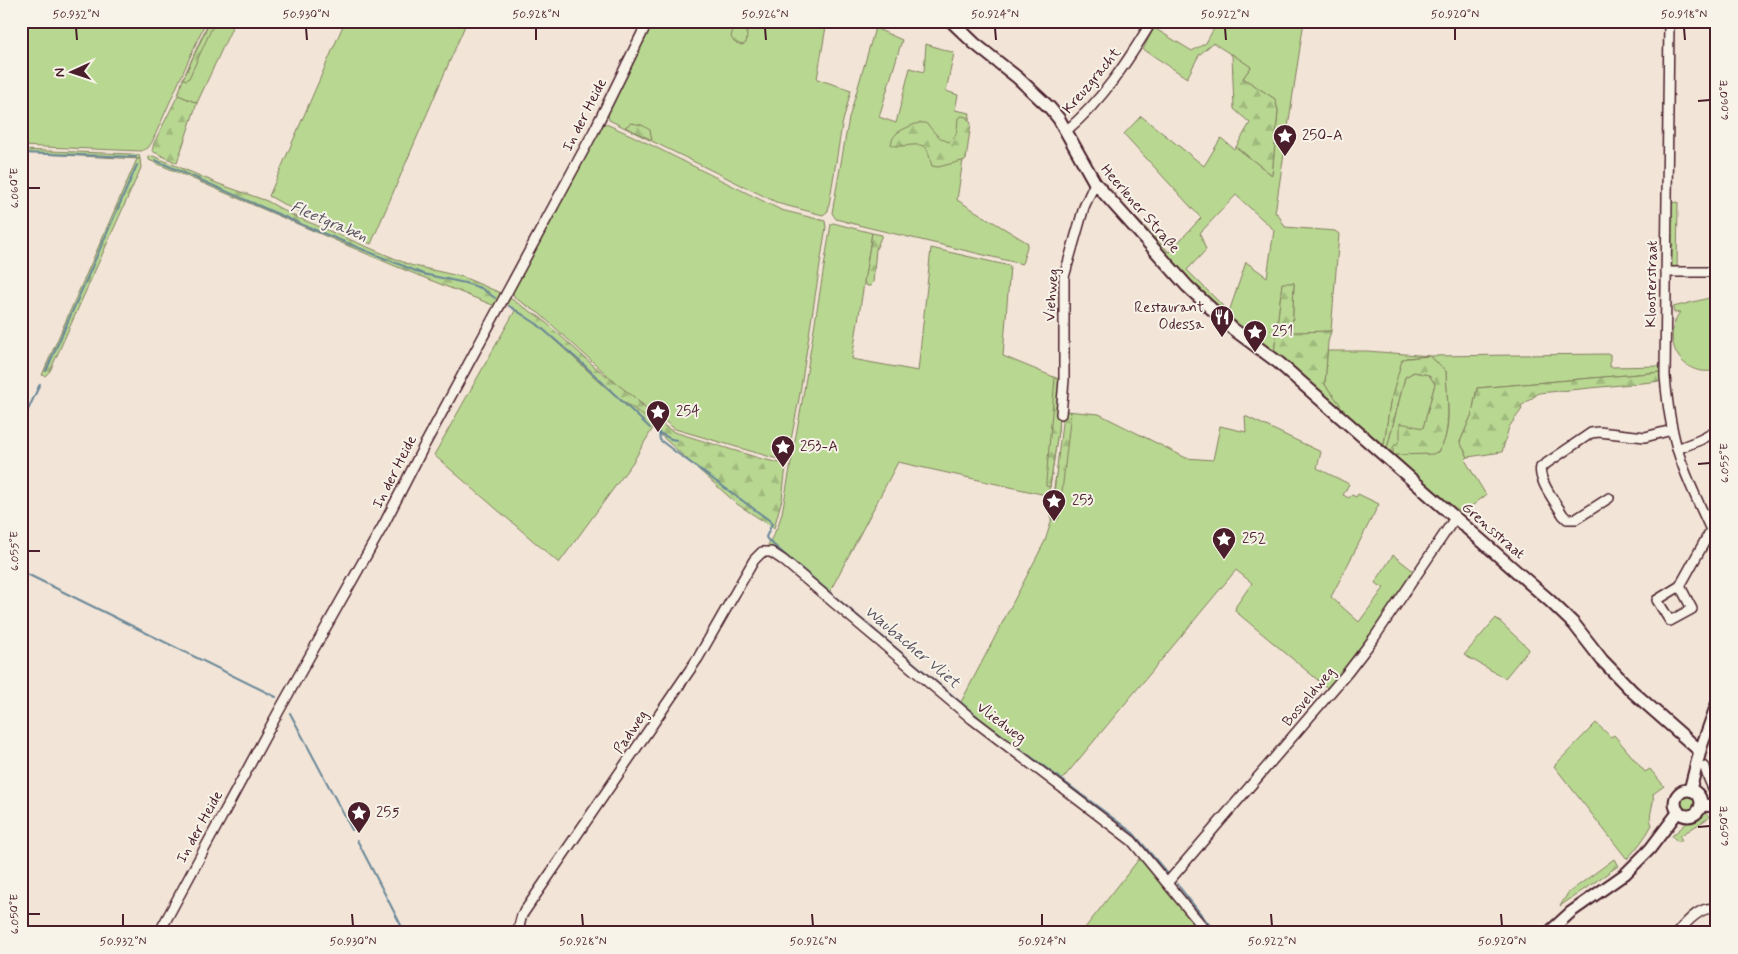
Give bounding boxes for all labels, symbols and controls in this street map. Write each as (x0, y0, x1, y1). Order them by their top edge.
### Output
text: 50.932°N (52, 7, 100, 23)
text: 50.930°N (282, 7, 330, 23)
text: 50.928°N (512, 7, 560, 23)
text: 50.926°N (742, 7, 788, 23)
text: 50.924°N (971, 7, 1019, 23)
text: 50.922°N (1201, 7, 1249, 23)
text: 50.920°N (1431, 7, 1479, 23)
text: 50.918°N (1661, 7, 1707, 23)
street label: Kreuzgracht (1058, 43, 1126, 118)
north arrow (48, 48, 98, 98)
text: N (51, 67, 69, 78)
street label: In der Heide (558, 75, 612, 155)
text: 6.060°E (1717, 80, 1733, 120)
place icon: 250-A (1272, 123, 1298, 157)
place label: 250-A (1302, 126, 1343, 146)
street label: Heerlener Straße (1096, 160, 1184, 258)
text: 6.060°E (7, 168, 23, 208)
water label: Fleetgraben (288, 196, 370, 248)
street label: Kloosterstraat (1641, 240, 1663, 328)
street label: Viehweg (1040, 268, 1064, 322)
place label: Restaurant Odessa (1134, 298, 1205, 335)
restaurant icon: Restaurant Odessa (1209, 304, 1235, 338)
place icon: 251 (1242, 319, 1268, 353)
place label: 251 (1272, 322, 1293, 342)
place icon: 254 (645, 399, 671, 433)
place label: 254 (676, 402, 700, 422)
street label: In der Heide (368, 432, 422, 512)
place icon: 253-A (770, 434, 796, 468)
place label: 253-A (800, 437, 838, 457)
text: 6.055°E (1717, 443, 1733, 483)
place icon: 253 (1041, 488, 1067, 522)
place label: 253 (1072, 491, 1093, 511)
street label: Grensstraat (1457, 498, 1529, 564)
place icon: 252 (1211, 526, 1237, 560)
place label: 252 (1242, 529, 1266, 549)
text: 6.055°E (7, 531, 23, 571)
water label: Waubacher Vliet (860, 601, 965, 694)
street label: Bosveldweg (1278, 663, 1340, 731)
street label: Vliedweg (972, 698, 1030, 749)
street label: Padweg (609, 706, 653, 758)
street label: In der Heide (172, 787, 228, 867)
place icon: 255 (346, 800, 372, 834)
place label: 255 (376, 803, 400, 823)
text: 6.050°E (1717, 806, 1733, 846)
text: 6.050°E (7, 894, 23, 934)
text: 50.932°N (99, 934, 147, 950)
text: 50.930°N (329, 934, 377, 950)
text: 50.928°N (559, 934, 607, 950)
text: 50.926°N (790, 934, 836, 950)
text: 50.924°N (1018, 934, 1066, 950)
text: 50.922°N (1248, 934, 1296, 950)
text: 50.920°N (1478, 934, 1526, 950)

